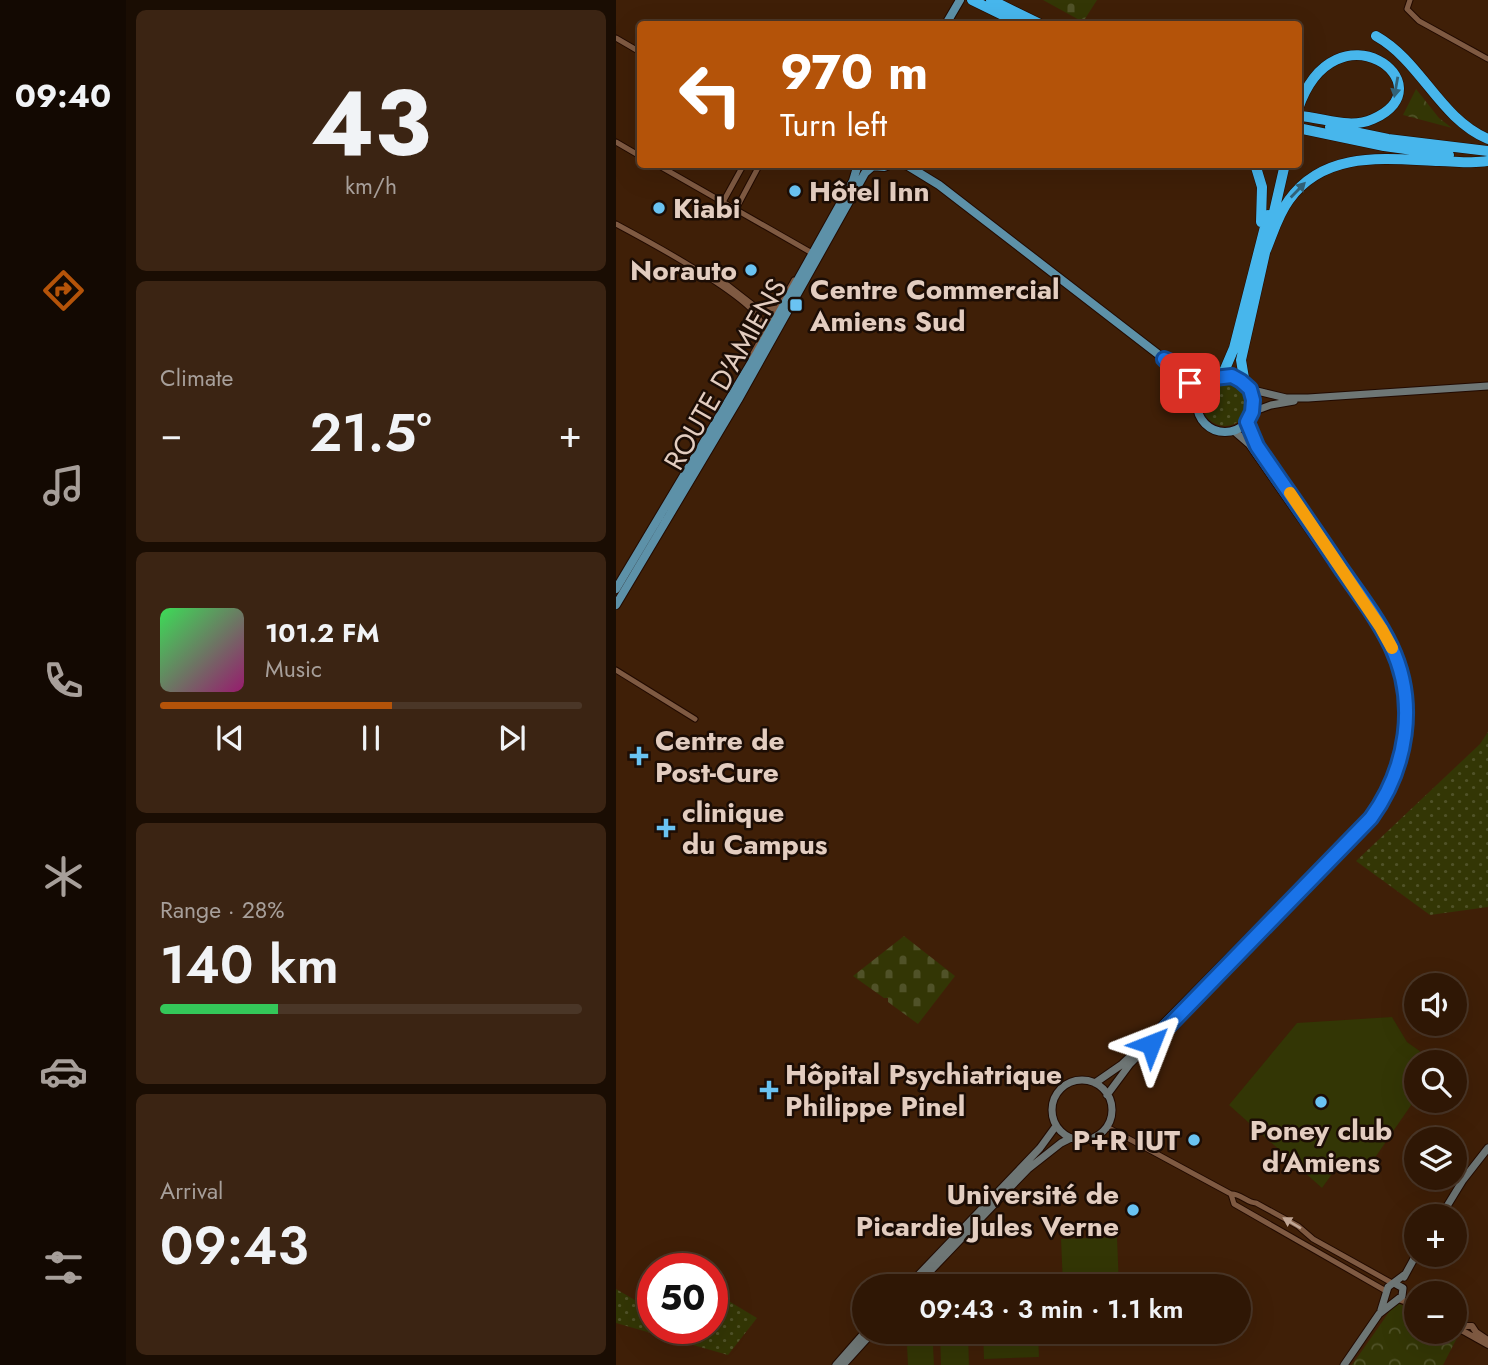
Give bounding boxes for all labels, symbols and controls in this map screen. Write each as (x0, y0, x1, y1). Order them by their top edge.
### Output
text: 970 m (780, 37, 928, 107)
icon: left (665, 49, 756, 140)
text: 43 (311, 58, 431, 189)
text: 09:40 (15, 73, 111, 119)
one-way arrow (1390, 76, 1401, 98)
text: Turn left (780, 102, 887, 148)
text: km/h (345, 169, 397, 203)
place label: Hôtel Inn (809, 171, 930, 212)
one-way arrow (1290, 182, 1307, 199)
marker: Hôtel Inn (787, 183, 803, 199)
place label: Kiabi (673, 188, 740, 229)
marker: Kiabi (651, 200, 667, 216)
place label: Norauto (630, 250, 737, 291)
marker: Norauto (743, 262, 759, 278)
icon: directions (39, 266, 88, 315)
place label: Centre Commercial Amiens Sud (809, 269, 1060, 342)
street label: ROUTE D'AMIENS (654, 271, 797, 478)
marker: Centre Commercial Amiens Sud (788, 297, 804, 313)
pin (1160, 353, 1220, 413)
text: Climate (160, 361, 233, 395)
icon: arrive (1171, 364, 1209, 402)
text: 21.5° (310, 395, 432, 471)
text: − (160, 406, 182, 461)
text: + (559, 406, 582, 461)
icon: music (39, 461, 88, 510)
text: 101.2 FM (265, 614, 379, 652)
text: Music (265, 652, 322, 686)
icon: phone (39, 656, 88, 705)
icon: previous (211, 719, 249, 757)
icon: pause (352, 719, 390, 757)
icon: next (493, 719, 531, 757)
place label: Centre de Post-Cure (655, 720, 785, 793)
marker: Centre de Post-Cure (629, 746, 649, 766)
place label: clinique du Campus (682, 792, 828, 865)
marker: clinique du Campus (656, 818, 676, 838)
icon: climate (39, 852, 88, 901)
text: Range · 28% (160, 893, 285, 927)
text: 140 km (160, 927, 339, 1003)
map controls (1404, 973, 1467, 1344)
button: sound (1404, 973, 1467, 1036)
position arrow (1114, 1007, 1188, 1081)
icon: car (39, 1047, 88, 1096)
button: search (1404, 1050, 1467, 1113)
place label: Hôpital Psychiatrique Philippe Pinel (785, 1054, 1062, 1127)
marker: Hôpital Psychiatrique Philippe Pinel (759, 1080, 779, 1100)
marker: Poney club d'Amiens (1313, 1094, 1329, 1110)
place label: Poney club d'Amiens (1250, 1110, 1392, 1183)
place label: P+R IUT (1073, 1120, 1180, 1161)
button: layers (1404, 1127, 1467, 1190)
marker: P+R IUT (1186, 1132, 1202, 1148)
text: Arrival (160, 1174, 223, 1208)
place label: Université de Picardie Jules Verne (856, 1174, 1119, 1247)
marker: Université de Picardie Jules Verne (1125, 1202, 1141, 1218)
button: + (1404, 1204, 1467, 1267)
text: 09:43 (160, 1208, 309, 1284)
one-way arrow (1282, 1216, 1301, 1229)
icon: filters (39, 1243, 88, 1292)
speed limit sign: 50 (637, 1253, 728, 1344)
button: − (1404, 1281, 1467, 1344)
text: 09:43 · 3 min · 1.1 km (919, 1290, 1184, 1328)

